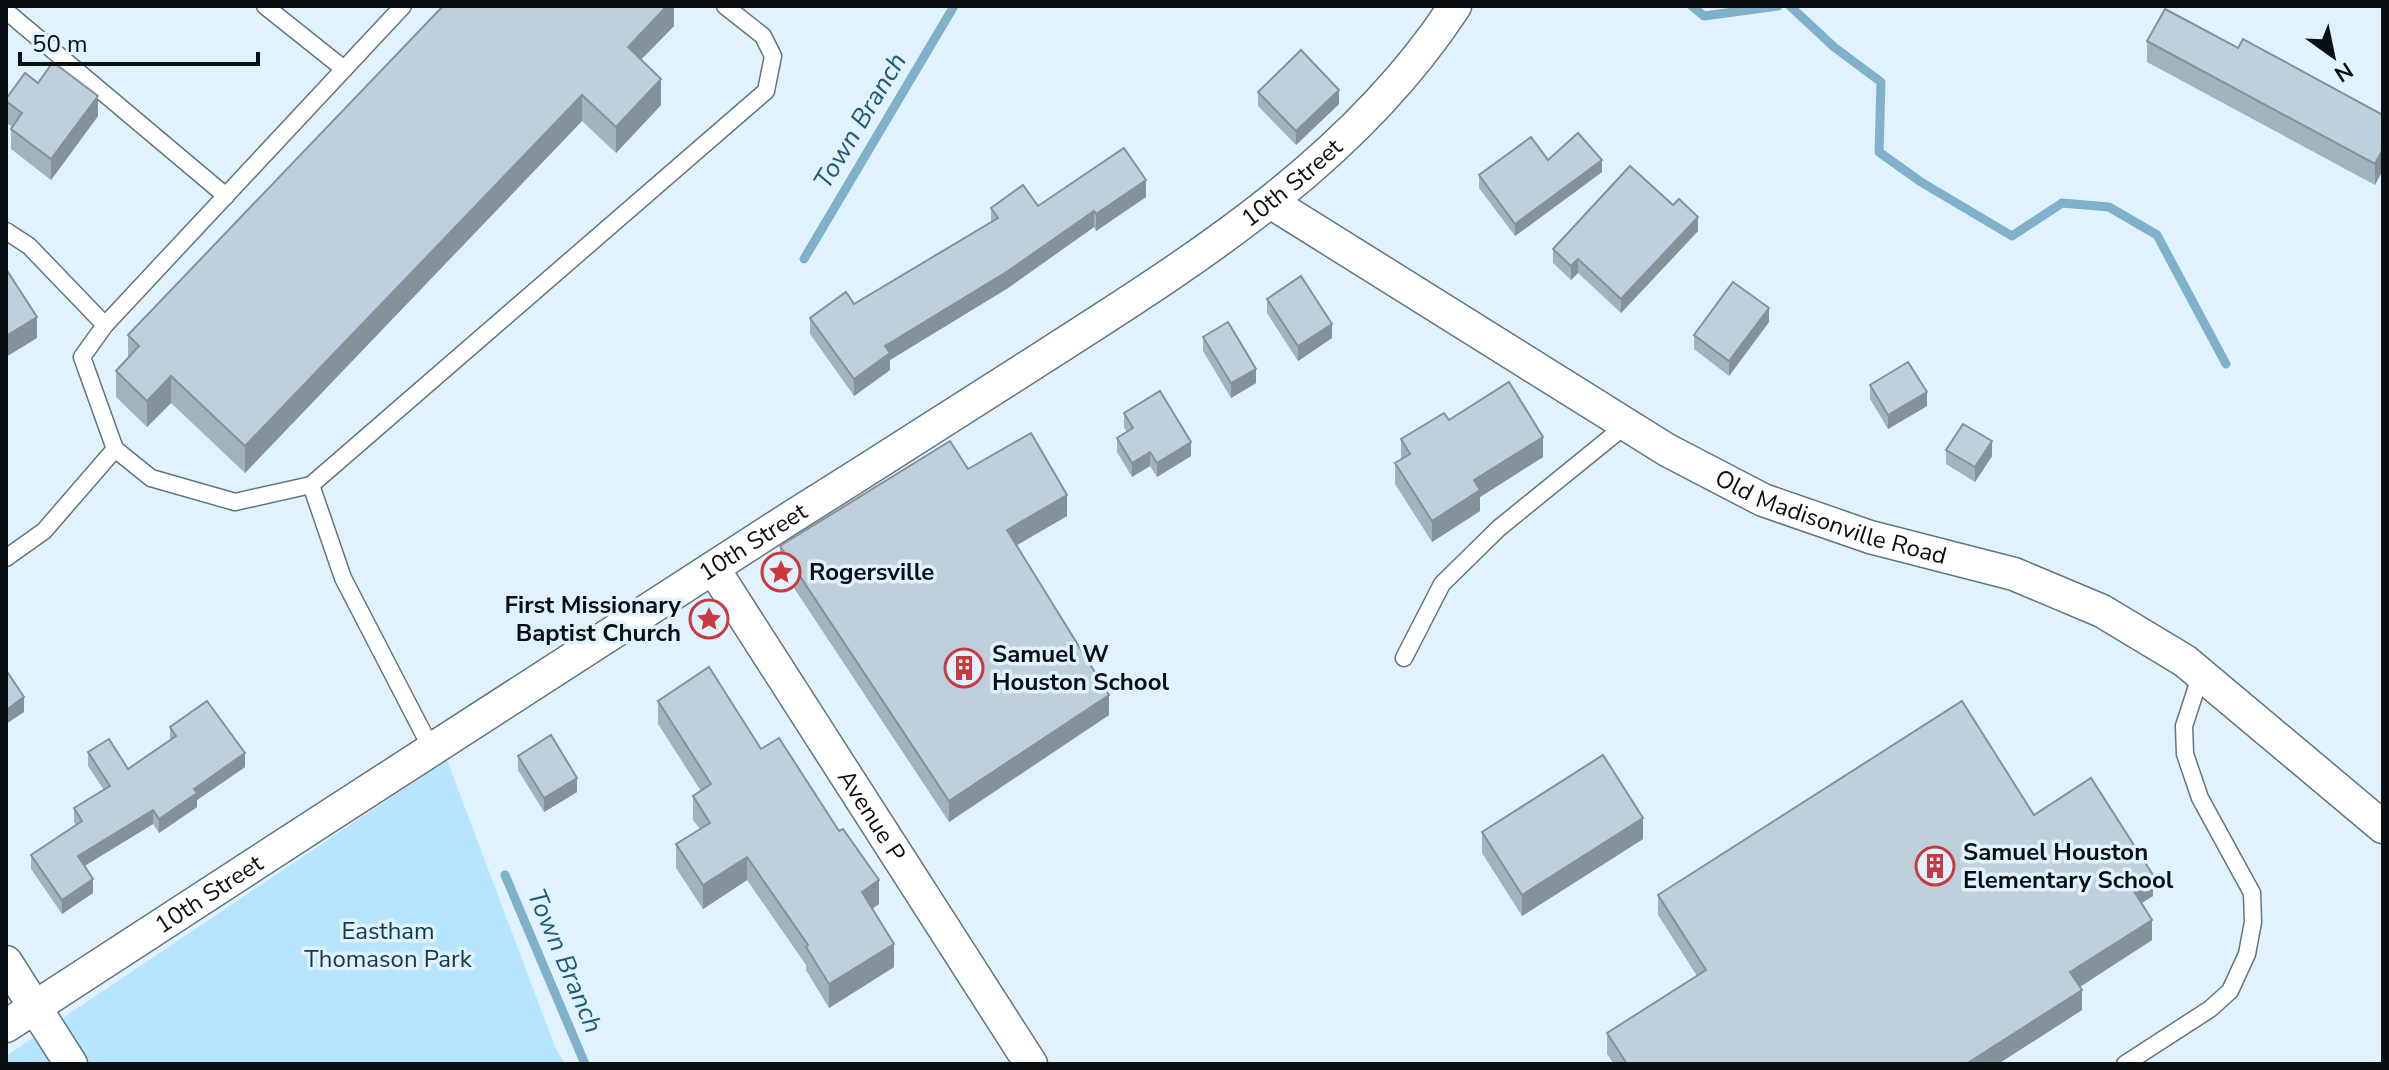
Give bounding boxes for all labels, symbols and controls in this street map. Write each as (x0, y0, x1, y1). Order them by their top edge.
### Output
scale bar (20, 16, 258, 66)
north arrow (2293, 16, 2373, 96)
text: 50 m (32, 28, 88, 60)
water label: Town Branch (806, 46, 914, 196)
text: N (2328, 55, 2358, 89)
street label: 10th Street (1235, 131, 1350, 234)
street label: Old Madisonville Road (1710, 462, 1950, 572)
street label: 10th Street (693, 495, 814, 588)
place icon: Rogersville (760, 551, 802, 593)
place label: Rogersville (809, 556, 934, 588)
place label: First Missionary Baptist Church (505, 589, 681, 649)
place icon: First Missionary Baptist Church (688, 598, 730, 640)
place label: Samuel W Houston School (992, 638, 1169, 698)
building icon: Samuel W Houston School (943, 647, 985, 689)
street label: Avenue P (830, 763, 913, 868)
place label: Samuel Houston Elementary School (1963, 836, 2174, 896)
building icon: Samuel Houston Elementary School (1914, 845, 1956, 887)
street label: 10th Street (149, 847, 269, 941)
water label: Town Branch (519, 884, 611, 1038)
park label: Eastham Thomason Park (304, 915, 473, 975)

